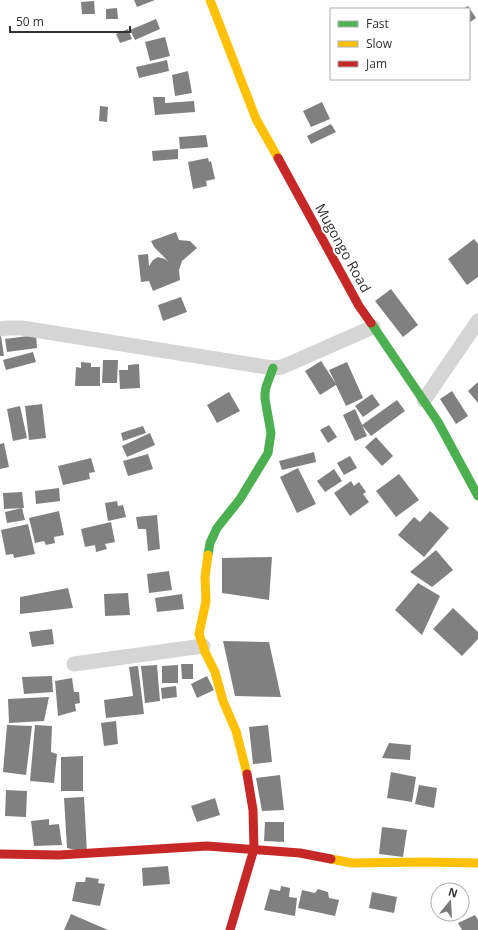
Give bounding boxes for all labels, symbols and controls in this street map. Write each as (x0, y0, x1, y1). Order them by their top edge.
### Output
scale bar (10, 8, 130, 34)
legend (330, 8, 470, 80)
text: 50 m (16, 13, 44, 30)
text: Fast (366, 15, 389, 32)
text: Slow (366, 35, 393, 52)
text: Jam (365, 55, 387, 72)
street label: Mugongo Road (311, 200, 376, 296)
north arrow (430, 882, 470, 922)
text: N (447, 883, 460, 901)

